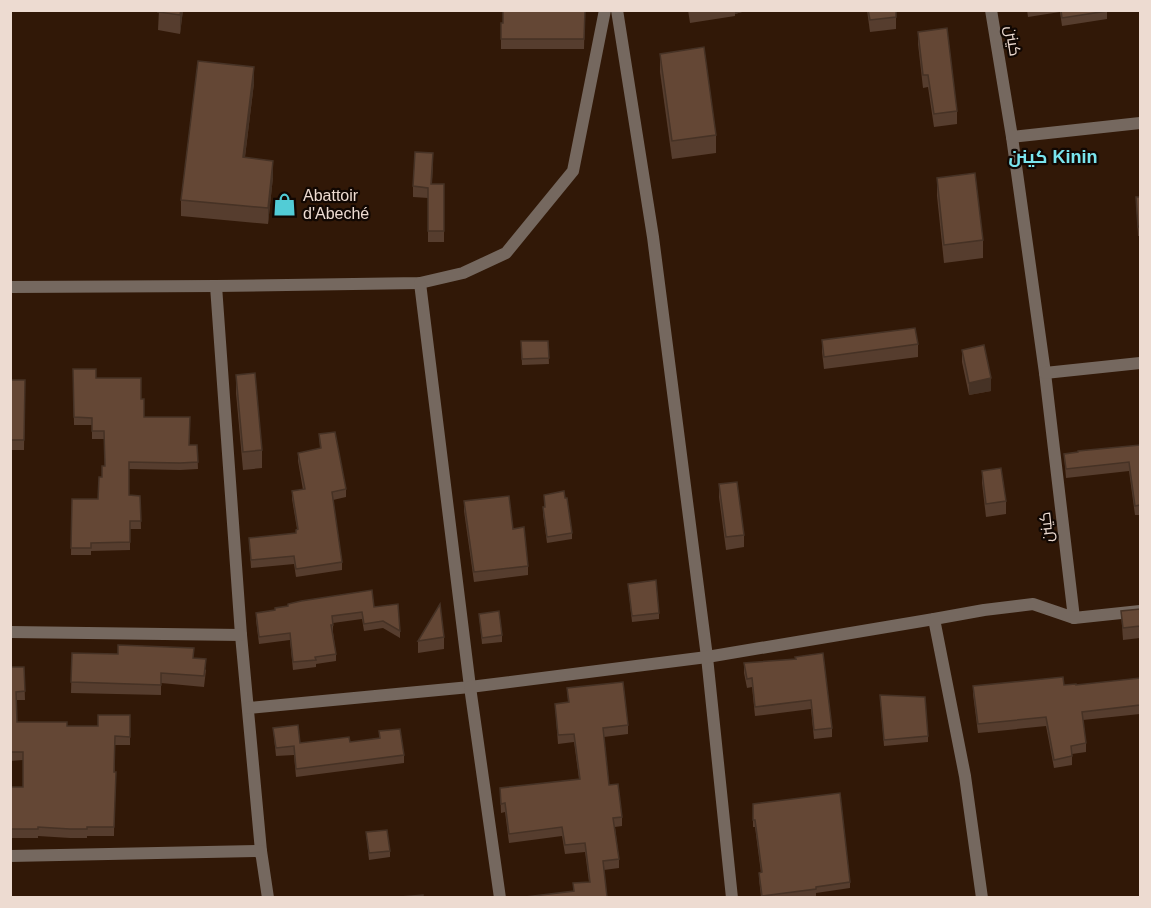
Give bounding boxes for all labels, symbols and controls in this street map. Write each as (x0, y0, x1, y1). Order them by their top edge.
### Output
street label: كينن (1000, 25, 1024, 58)
district label: كينن Kinin (1009, 147, 1097, 168)
place label: Abattoir d'Abeché (303, 187, 369, 222)
shop icon: Abattoir d'Abeché (272, 191, 298, 217)
street label: كينن (1036, 511, 1058, 543)

